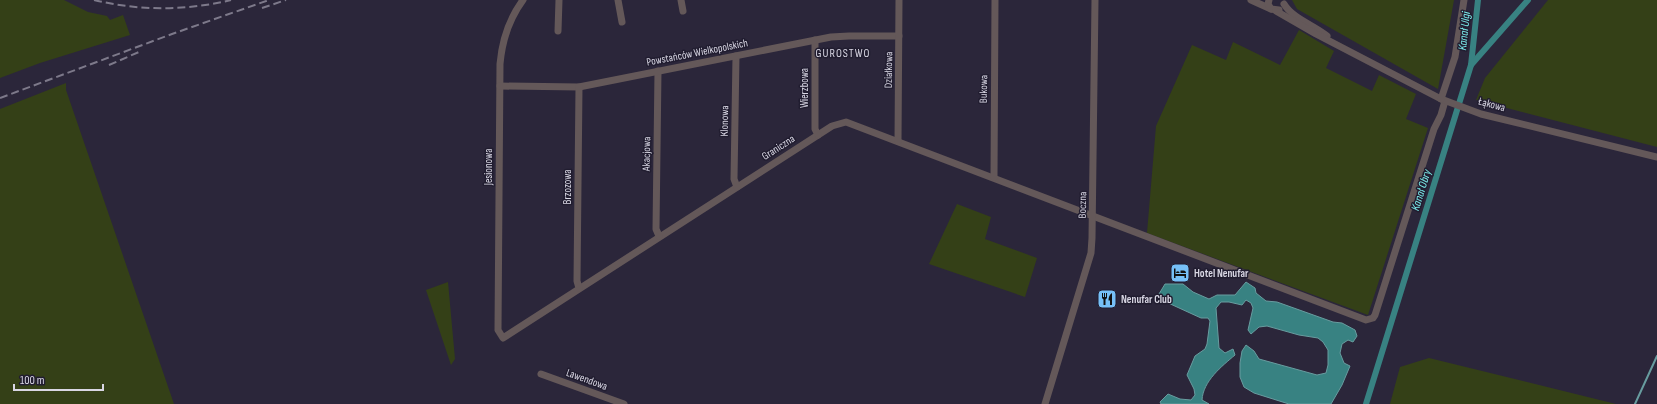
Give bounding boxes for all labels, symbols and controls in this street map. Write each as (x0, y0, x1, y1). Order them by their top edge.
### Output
water label: Kanał Ulgi (1455, 10, 1474, 51)
street label: Powstańców Wielkopolskich (645, 36, 749, 69)
district label: GUROSTWO (816, 46, 870, 61)
street label: Działkowa (882, 52, 895, 88)
street label: Wierzbowa (798, 68, 811, 108)
street label: Bukowa (977, 75, 990, 103)
street label: Łąkowa (1476, 94, 1507, 114)
street label: Klonowa (718, 105, 731, 137)
street label: Graniczna (759, 132, 797, 163)
street label: Akacjowa (640, 137, 653, 172)
street label: Jesionowa (482, 149, 495, 186)
water label: Kanał Obry (1408, 167, 1435, 213)
street label: Brzozowa (561, 170, 574, 204)
street label: Boczna (1076, 192, 1089, 218)
hotel icon: Hotel Nenufar (1169, 262, 1191, 284)
place label: Hotel Nenufar (1194, 267, 1249, 280)
restaurant icon: Nenufar Club (1096, 288, 1118, 310)
place label: Nenufar Club (1121, 293, 1172, 306)
scale bar (14, 366, 103, 392)
street label: Lawendowa (564, 366, 609, 393)
text: 100 m (20, 373, 45, 388)

